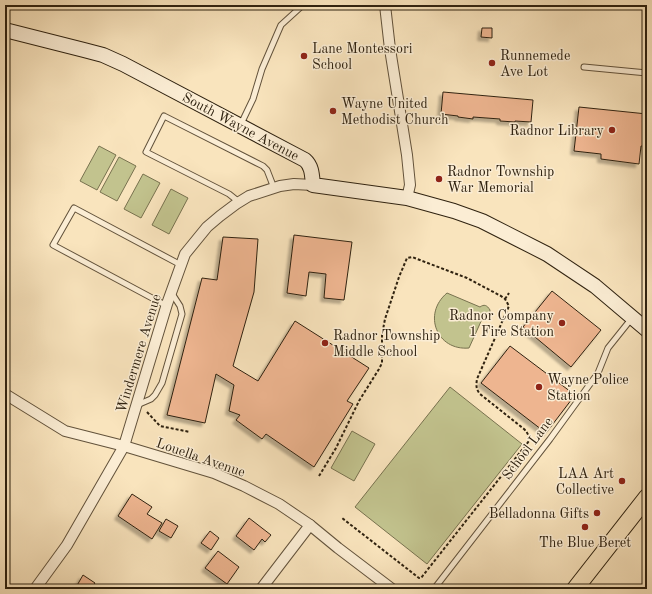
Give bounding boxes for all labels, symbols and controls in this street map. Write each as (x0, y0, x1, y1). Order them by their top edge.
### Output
place label: Lane Montessori School (312, 42, 413, 72)
place label: Runnemede Ave Lot (500, 49, 570, 79)
marker: Lane Montessori School (299, 51, 309, 61)
marker: Runnemede Ave Lot (487, 58, 497, 68)
street label: South Wayne Avenue (180, 90, 301, 164)
place label: Wayne United Methodist Church (341, 97, 449, 127)
marker: Wayne United Methodist Church (328, 106, 338, 116)
place label: Radnor Library (509, 124, 605, 138)
marker: Radnor Library (607, 125, 617, 135)
place label: Radnor Township War Memorial (447, 165, 554, 195)
marker: Radnor Township War Memorial (434, 174, 444, 184)
street label: Windermere Avenue (114, 292, 164, 414)
place label: Radnor Company 1 Fire Station (449, 309, 555, 339)
marker: Radnor Company 1 Fire Station (557, 318, 567, 328)
place label: Radnor Township Middle School (333, 329, 440, 359)
marker: Radnor Township Middle School (320, 338, 330, 348)
place label: Wayne Police Station (547, 373, 629, 403)
marker: Wayne Police Station (534, 382, 544, 392)
street label: School Lane (500, 415, 556, 482)
street label: Louella Avenue (154, 436, 247, 480)
place label: LAA Art Collective (556, 467, 614, 497)
marker: LAA Art Collective (617, 476, 627, 486)
place label: Belladonna Gifts (489, 507, 589, 521)
marker: Belladonna Gifts (592, 508, 602, 518)
marker: The Blue Beret (580, 522, 590, 532)
place label: The Blue Beret (539, 536, 631, 550)

